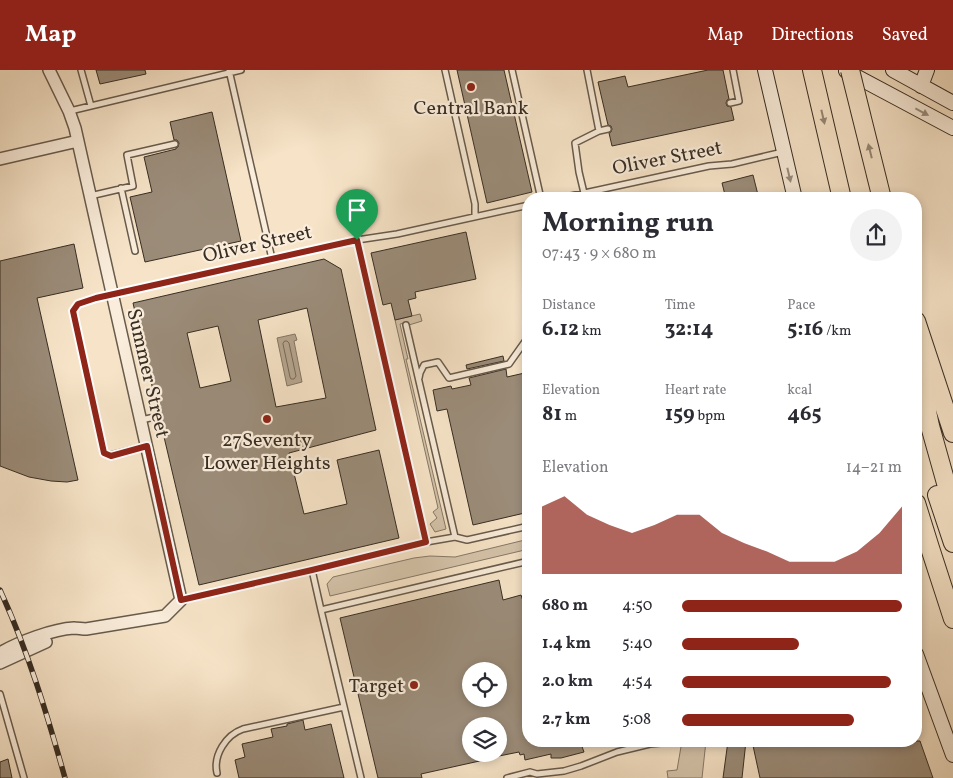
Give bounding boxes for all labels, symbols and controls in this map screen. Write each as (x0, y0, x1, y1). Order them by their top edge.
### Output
text: Map (25, 18, 76, 52)
text: Map (707, 23, 743, 48)
text: Directions (771, 23, 854, 48)
text: Saved (882, 23, 928, 48)
marker: Central Bank (465, 81, 477, 93)
place label: Central Bank (413, 95, 529, 123)
one-way arrow (915, 108, 929, 116)
one-way arrow (819, 110, 827, 125)
street label: Oliver Street (610, 135, 725, 183)
one-way arrow (866, 144, 874, 159)
one-way arrow (785, 168, 793, 183)
pin (336, 189, 378, 240)
icon: arrive (343, 196, 371, 224)
text: Morning run (542, 204, 714, 243)
button: share (850, 209, 902, 261)
street label: Oliver Street (200, 219, 315, 271)
text: 07:43 · 9 × 680 m (542, 243, 657, 265)
text: Distance (542, 296, 596, 315)
text: Time (665, 296, 695, 315)
text: Pace (787, 296, 815, 315)
street label: Summer Street (119, 306, 176, 441)
text: 6.12 (542, 315, 579, 344)
text: 32:14 (665, 315, 713, 344)
text: 5:16 (787, 315, 823, 344)
text: km (579, 322, 602, 341)
text: /km (823, 322, 851, 341)
text: Elevation (542, 381, 600, 400)
text: Heart rate (665, 381, 726, 400)
text: kcal (787, 381, 812, 400)
text: 81 (542, 400, 562, 429)
text: 159 (665, 400, 695, 429)
text: 465 (787, 400, 822, 429)
text: m (562, 407, 577, 426)
text: bpm (695, 407, 725, 426)
marker: 27Seventy Lower Heights (261, 413, 273, 425)
place label: 27Seventy Lower Heights (203, 427, 331, 478)
text: Elevation (542, 457, 609, 479)
text: 14–21 m (846, 457, 902, 479)
text: 680 m (542, 595, 588, 617)
text: 4:50 (622, 595, 652, 617)
text: 1.4 km (542, 633, 591, 655)
text: 5:40 (622, 633, 652, 655)
map controls (462, 662, 507, 762)
button: locate (462, 662, 507, 707)
text: 2.0 km (542, 671, 593, 693)
text: 4:54 (622, 671, 653, 693)
place label: Target (348, 673, 404, 701)
marker: Target (408, 679, 420, 691)
text: 2.7 km (542, 709, 590, 731)
text: 5:08 (622, 709, 651, 731)
button: layers (462, 717, 507, 762)

